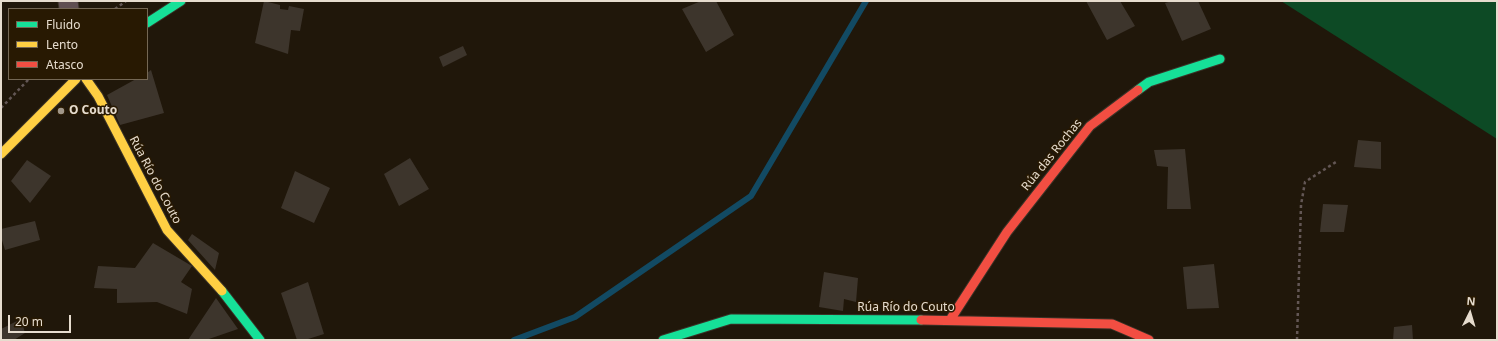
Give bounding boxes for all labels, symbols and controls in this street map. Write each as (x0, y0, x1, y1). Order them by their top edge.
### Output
legend (8, 8, 148, 80)
text: Fluido (46, 16, 80, 33)
text: Lento (46, 36, 78, 53)
text: Atasco (46, 56, 84, 73)
place label: O Couto (69, 104, 117, 118)
marker: O Couto (56, 106, 66, 116)
street label: Rúa das Rochas (1019, 116, 1085, 194)
street label: Rúa Río do Couto (126, 134, 184, 226)
north arrow (1450, 293, 1490, 333)
text: N (1466, 293, 1476, 308)
street label: Rúa Río do Couto (857, 301, 955, 315)
scale bar (10, 307, 73, 333)
text: 20 m (15, 313, 43, 330)

